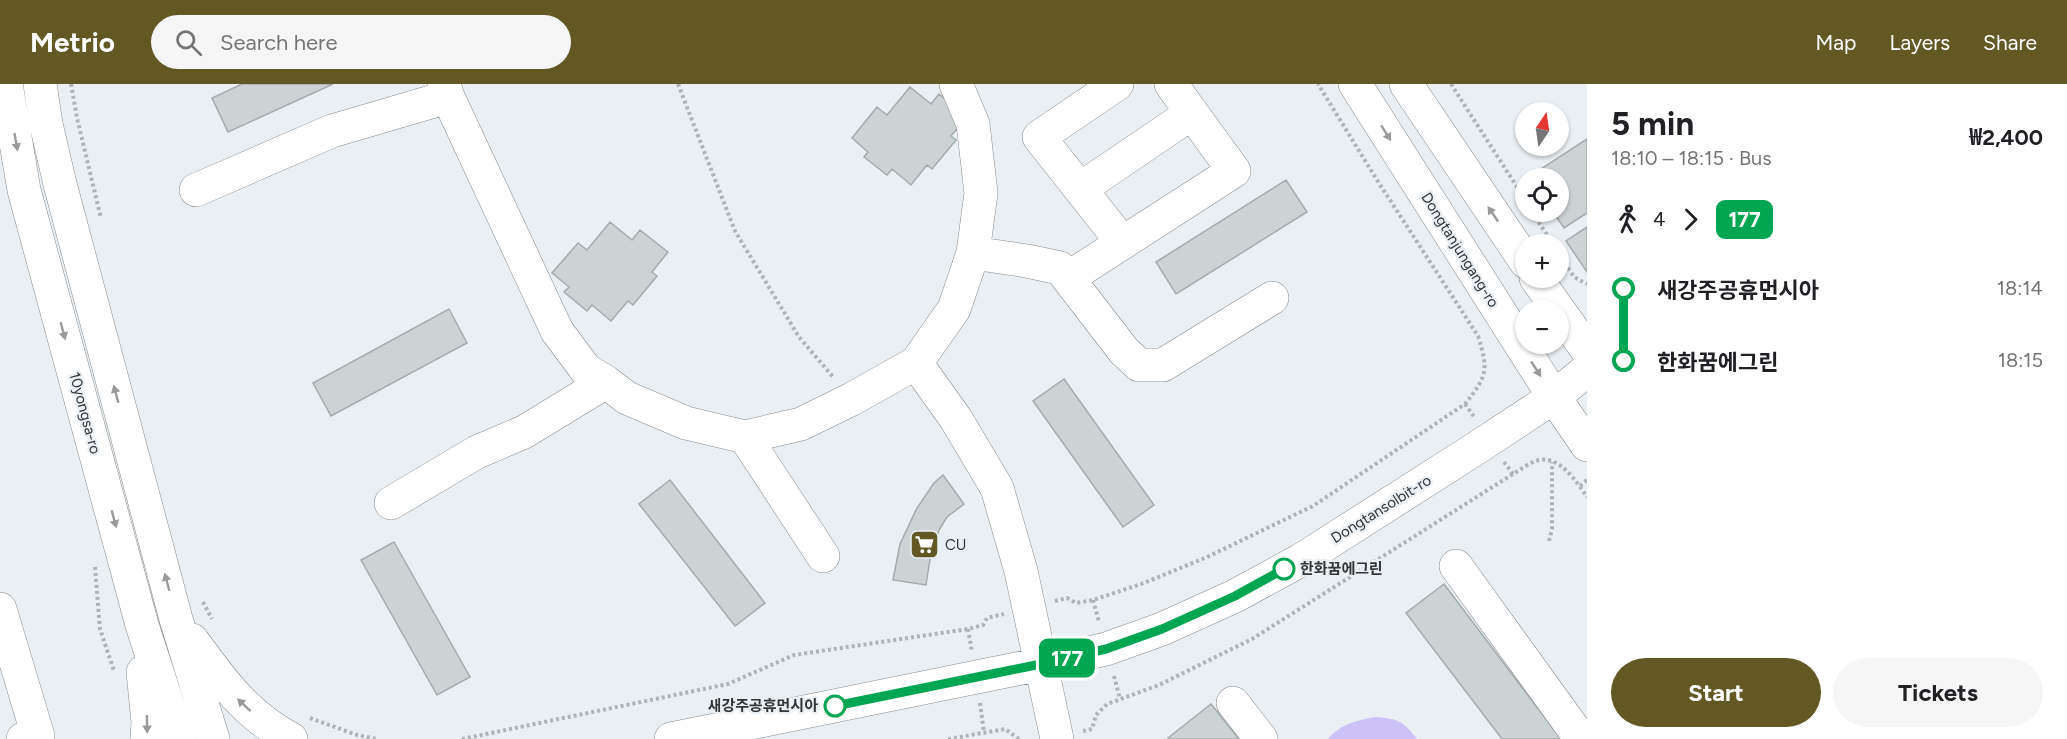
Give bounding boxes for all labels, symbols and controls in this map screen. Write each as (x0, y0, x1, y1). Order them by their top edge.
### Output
search box (151, 15, 571, 69)
text: Metrio (30, 25, 115, 59)
icon: search (172, 26, 205, 59)
text: Search here (220, 29, 338, 56)
text: Map (1816, 30, 1856, 55)
text: Layers (1889, 30, 1950, 55)
text: Share (1983, 30, 2037, 55)
north arrow (1515, 102, 1569, 156)
map controls (1515, 102, 1569, 354)
text: 5 min (1611, 104, 1694, 143)
text: ₩2,400 (1969, 124, 2043, 151)
one-way arrow (1380, 125, 1391, 142)
one-way arrow (12, 132, 21, 151)
text: 18:10 – 18:15 · Bus (1611, 146, 1772, 170)
button: locate (1515, 168, 1569, 222)
street label: Dongtanjungang-ro (1417, 189, 1503, 311)
icon: walk (1611, 203, 1644, 236)
icon: forward (1674, 203, 1707, 236)
one-way arrow (1487, 206, 1499, 222)
text: 4 (1653, 207, 1665, 231)
text: 177 (1728, 207, 1761, 232)
button: + (1515, 234, 1569, 288)
text: 18:14 (1997, 276, 2043, 300)
text: 새강주공휴먼시아 (1657, 277, 1819, 304)
button: − (1515, 300, 1569, 354)
one-way arrow (58, 322, 68, 340)
text: 18:15 (1998, 348, 2043, 372)
text: 한화꿈에그린 (1657, 349, 1778, 376)
one-way arrow (1530, 361, 1541, 377)
street label: 10yongsa-ro (65, 370, 105, 456)
one-way arrow (111, 385, 121, 403)
street label: Dongtansolbit-ro (1328, 471, 1435, 547)
one-way arrow (109, 510, 119, 528)
supermarket icon: CU (908, 529, 940, 561)
place label: CU (945, 536, 966, 554)
marker: 한화꿈에그린 (1273, 558, 1295, 580)
place label: 한화꿈에그린 (1300, 560, 1383, 578)
one-way arrow (161, 573, 171, 592)
line badge: 177 (1032, 638, 1102, 678)
text: 177 (1051, 646, 1083, 671)
button: Start (1611, 658, 1821, 727)
button: Tickets (1833, 658, 2043, 727)
marker: 새강주공휴먼시아 (824, 695, 846, 717)
place label: 새강주공휴먼시아 (708, 697, 818, 715)
one-way arrow (238, 698, 252, 712)
one-way arrow (142, 714, 152, 733)

